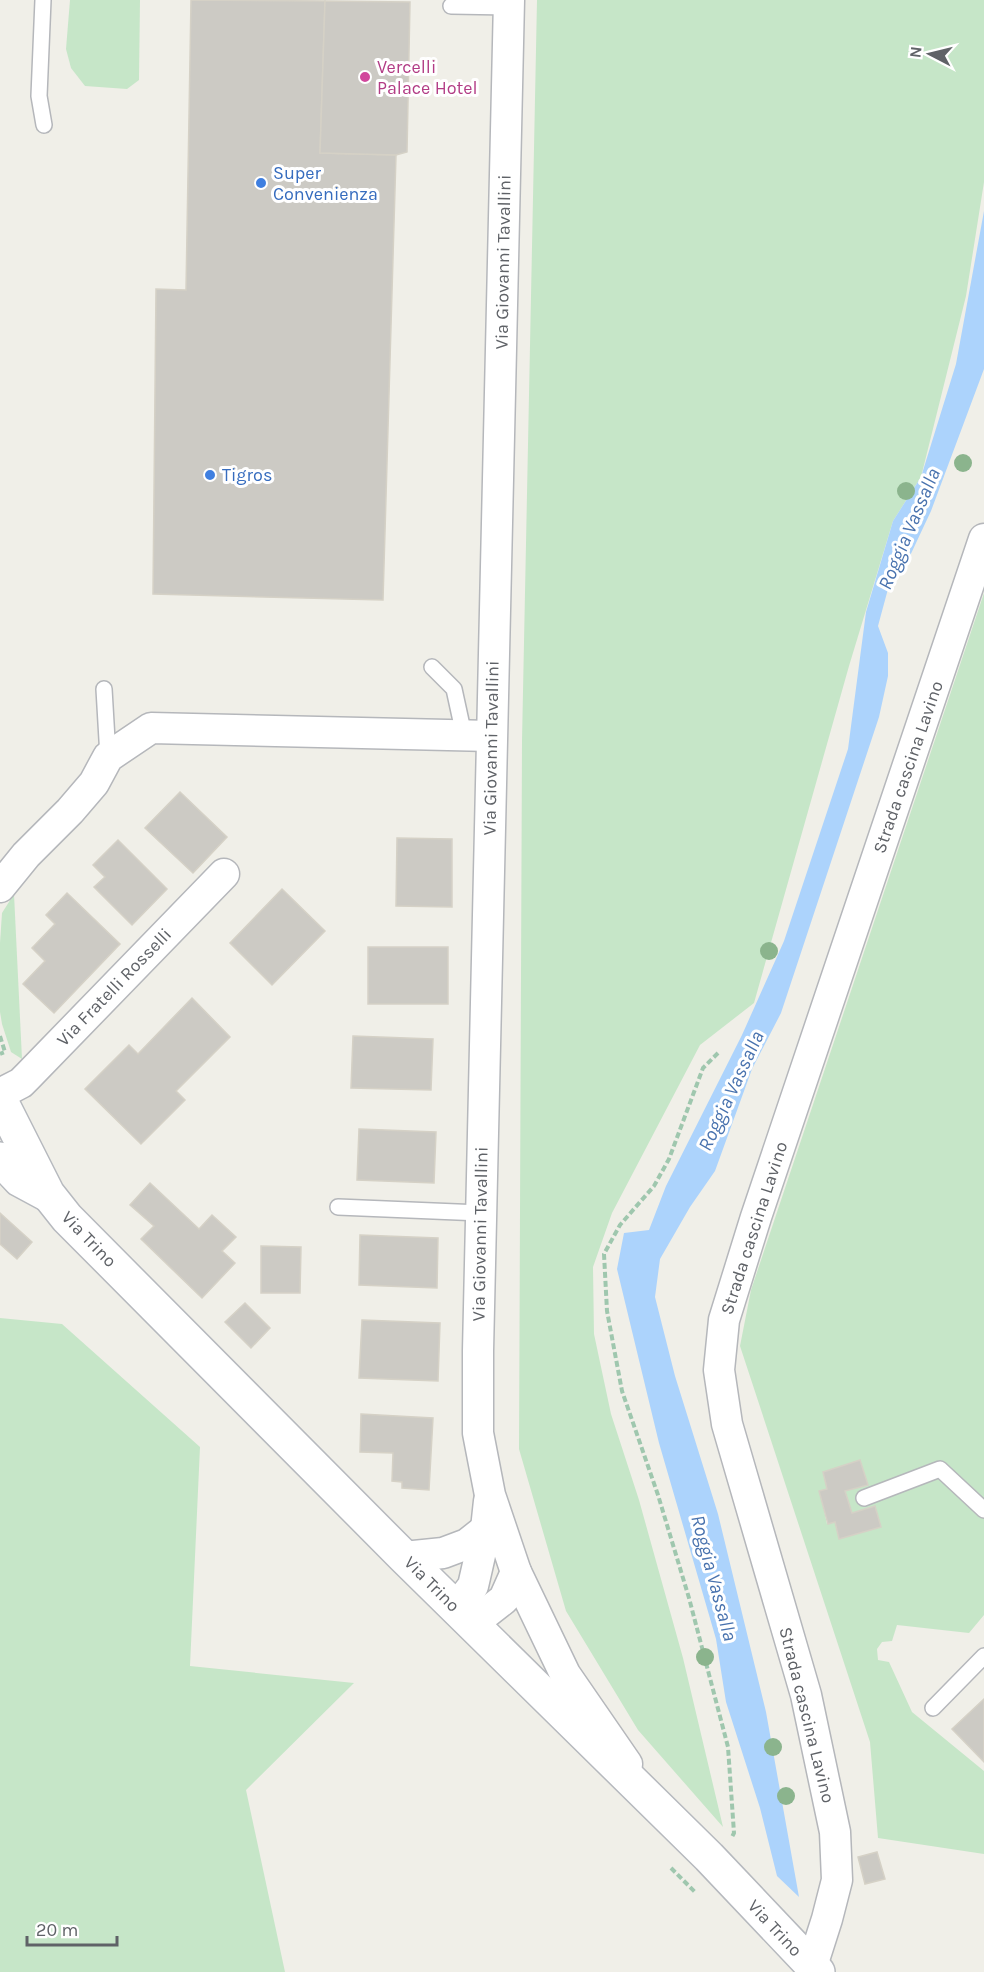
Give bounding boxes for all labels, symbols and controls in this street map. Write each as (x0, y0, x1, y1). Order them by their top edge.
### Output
north arrow (900, 24, 960, 84)
text: N (905, 45, 926, 59)
place label: Vercelli Palace Hotel (377, 56, 478, 99)
marker: Vercelli Palace Hotel (358, 70, 372, 84)
place label: Super Convenienza (273, 162, 378, 205)
street label: Via Giovanni Tavallini (490, 174, 516, 350)
marker: Super Convenienza (254, 176, 268, 190)
place label: Tigros (222, 464, 272, 486)
water label: Roggia Vassalla (873, 465, 945, 593)
marker: Tigros (203, 468, 217, 482)
street label: Via Giovanni Tavallini (478, 660, 504, 836)
street label: Strada cascina Lavino (868, 678, 948, 856)
street label: Via Fratelli Rosselli (52, 923, 176, 1051)
water label: Roggia Vassalla (693, 1027, 769, 1155)
street label: Strada cascina Lavino (716, 1139, 792, 1317)
street label: Via Giovanni Tavallini (467, 1146, 493, 1322)
street label: Via Trino (57, 1206, 121, 1272)
water label: Roggia Vassalla (686, 1512, 742, 1644)
street label: Via Trino (399, 1551, 465, 1617)
street label: Strada cascina Lavino (774, 1625, 840, 1805)
street label: Via Trino (743, 1895, 807, 1961)
scale bar (27, 1909, 117, 1947)
text: 20 m (36, 1919, 78, 1941)

